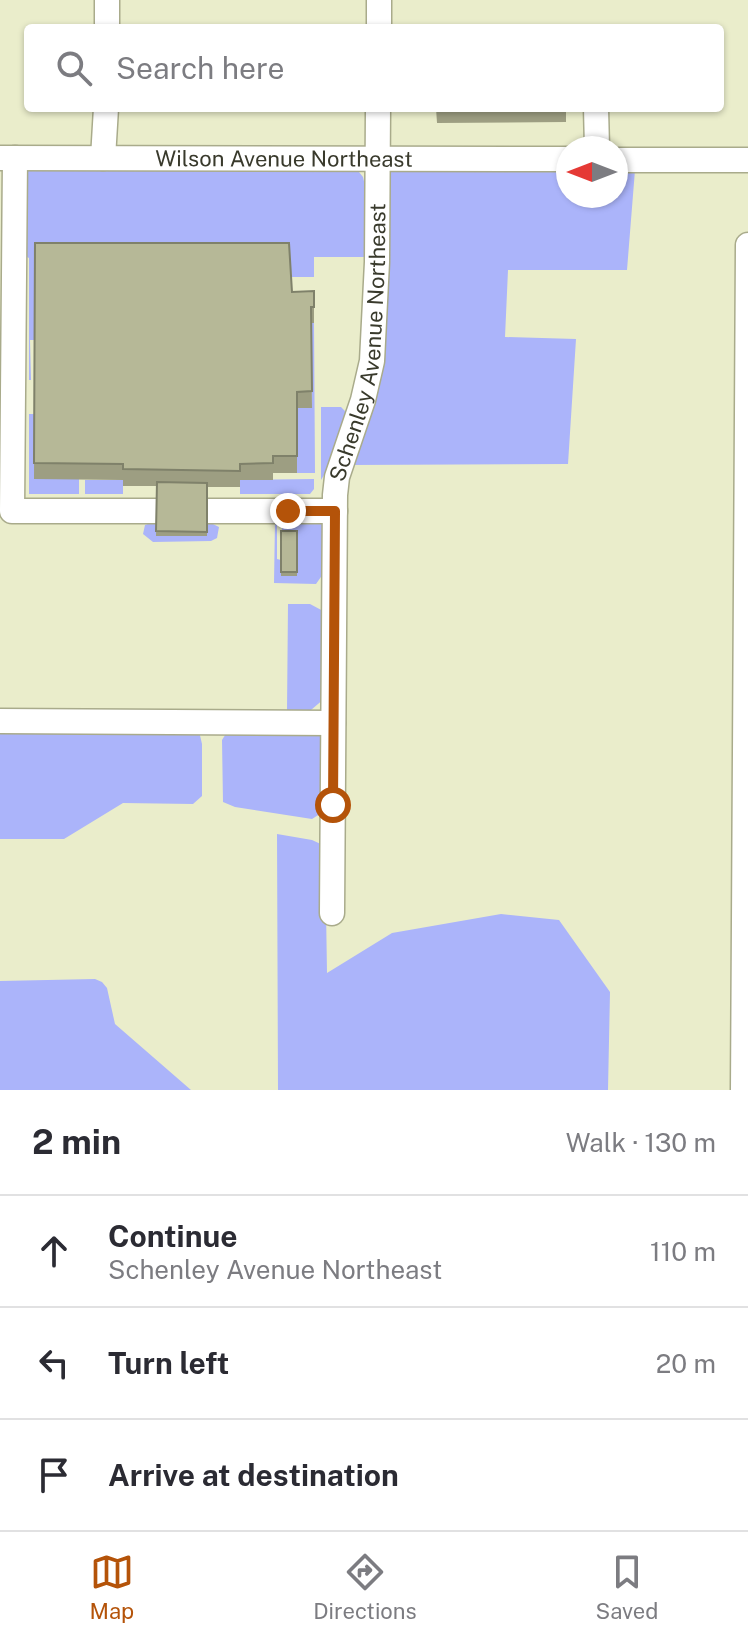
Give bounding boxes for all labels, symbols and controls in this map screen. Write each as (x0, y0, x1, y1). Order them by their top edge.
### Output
search box (24, 24, 724, 112)
icon: search (52, 46, 96, 90)
text: Search here (116, 50, 284, 86)
north arrow (556, 136, 628, 208)
street label: Wilson Avenue Northeast (155, 145, 413, 172)
street label: Schenley Avenue Northeast (324, 203, 390, 485)
route end (270, 493, 306, 529)
route start (315, 787, 351, 823)
text: 2 min (32, 1122, 121, 1162)
text: Walk · 130 m (566, 1127, 716, 1158)
text: Continue (108, 1218, 238, 1254)
icon: ahead (32, 1229, 76, 1273)
text: 110 m (650, 1236, 716, 1267)
text: Schenley Avenue Northeast (108, 1254, 442, 1285)
icon: left (32, 1341, 76, 1385)
text: Turn left (108, 1345, 229, 1381)
text: 20 m (656, 1348, 716, 1379)
icon: arrive (32, 1453, 76, 1497)
text: Arrive at destination (108, 1457, 399, 1493)
tab: Map (90, 1550, 134, 1624)
tab: Directions (313, 1550, 417, 1624)
tab: Saved (596, 1550, 658, 1624)

